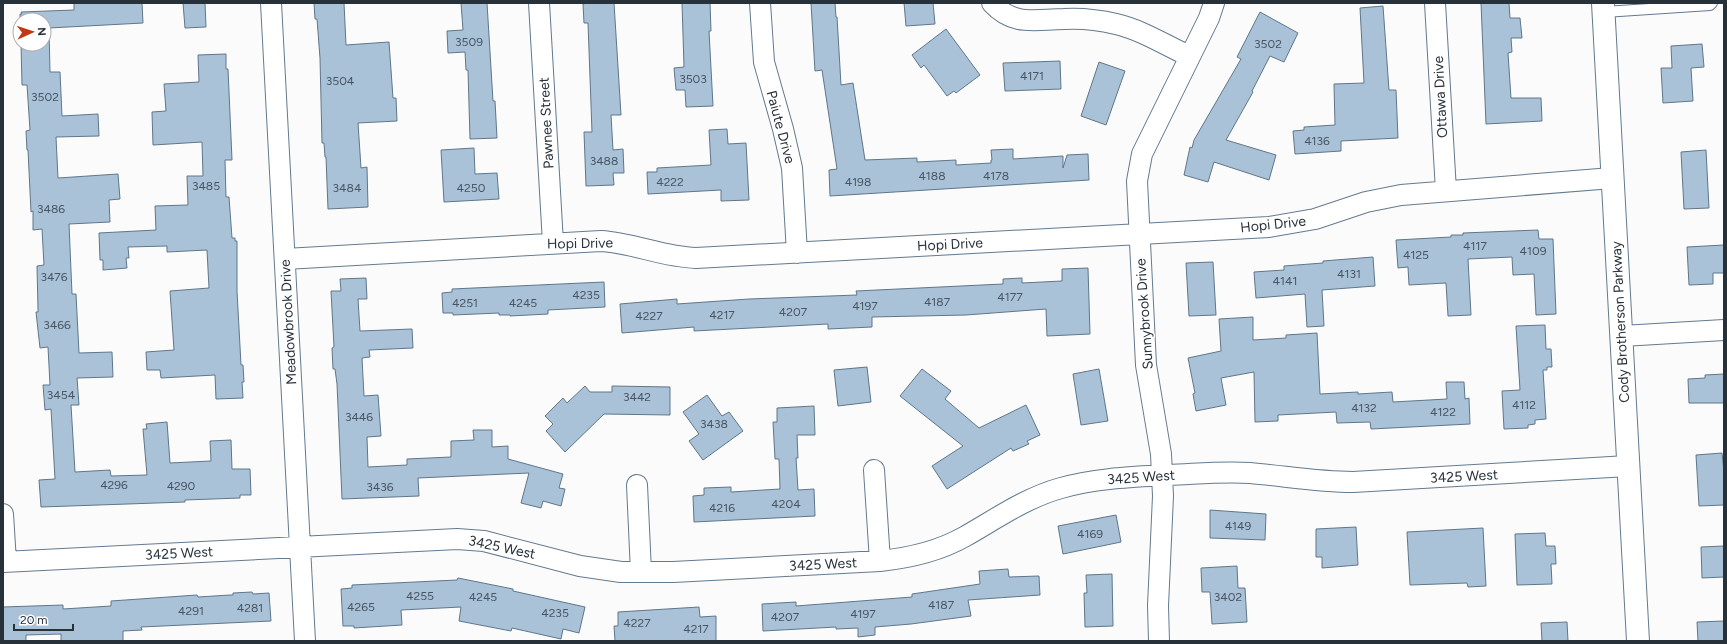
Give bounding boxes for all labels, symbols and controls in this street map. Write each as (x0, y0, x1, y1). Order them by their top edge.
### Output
north arrow (12, 12, 52, 52)
text: N (35, 27, 48, 36)
house number: 3509 (455, 35, 483, 49)
house number: 3502 (1254, 37, 1282, 51)
street label: Ottawa Drive (1430, 55, 1451, 138)
house number: 4171 (1020, 69, 1044, 83)
house number: 3503 (679, 72, 707, 86)
house number: 3504 (326, 74, 355, 88)
street label: Pawnee Street (536, 77, 557, 169)
street label: Paiute Drive (763, 89, 799, 166)
house number: 3502 (31, 90, 59, 104)
house number: 4136 (1304, 134, 1330, 148)
house number: 3488 (590, 154, 618, 168)
house number: 4188 (918, 169, 946, 183)
house number: 4178 (983, 169, 1009, 183)
house number: 4222 (656, 175, 684, 189)
house number: 4198 (845, 175, 871, 189)
house number: 3485 (192, 179, 220, 193)
house number: 3484 (333, 181, 362, 195)
house number: 4250 (457, 181, 486, 195)
house number: 3486 (37, 202, 65, 216)
street label: Hopi Drive (1239, 213, 1307, 236)
street label: Hopi Drive (547, 234, 613, 253)
street label: Hopi Drive (917, 234, 984, 255)
house number: 4117 (1463, 239, 1487, 253)
street label: Cody Brotherson Parkway (1608, 240, 1633, 403)
house number: 4109 (1520, 244, 1547, 258)
house number: 4125 (1403, 248, 1429, 262)
street label: Meadowbrook Drive (277, 258, 300, 385)
street label: Sunnybrook Drive (1132, 258, 1157, 370)
house number: 4131 (1337, 267, 1361, 281)
house number: 3476 (40, 270, 68, 284)
house number: 4141 (1273, 274, 1297, 288)
house number: 4235 (572, 288, 600, 302)
house number: 4177 (997, 290, 1023, 304)
house number: 4187 (924, 295, 951, 309)
house number: 4251 (452, 296, 478, 310)
house number: 4245 (509, 296, 537, 310)
house number: 4197 (852, 299, 878, 313)
house number: 4207 (779, 305, 808, 319)
house number: 4217 (709, 308, 735, 322)
house number: 4227 (635, 309, 663, 323)
house number: 3466 (43, 318, 71, 332)
house number: 3454 (47, 388, 76, 402)
house number: 3442 (623, 390, 651, 404)
house number: 4112 (1512, 398, 1536, 412)
house number: 4132 (1351, 401, 1377, 415)
house number: 4122 (1430, 405, 1456, 419)
house number: 3446 (345, 410, 373, 424)
house number: 3438 (700, 417, 728, 431)
street label: 3425 West (1430, 466, 1498, 487)
street label: 3425 West (1107, 467, 1176, 488)
house number: 4296 (100, 478, 128, 492)
house number: 4290 (167, 479, 196, 493)
house number: 3436 (366, 480, 394, 494)
house number: 4204 (771, 497, 801, 511)
house number: 4216 (709, 501, 735, 515)
house number: 4149 (1225, 519, 1252, 533)
house number: 4169 (1077, 527, 1103, 541)
street label: 3425 West (467, 532, 537, 563)
street label: 3425 West (145, 543, 213, 564)
street label: 3425 West (789, 554, 857, 575)
house number: 4255 (406, 589, 434, 603)
house number: 4245 (469, 590, 497, 604)
house number: 3402 (1214, 590, 1242, 604)
house number: 4187 (928, 598, 955, 612)
house number: 4265 (347, 600, 375, 614)
house number: 4281 (237, 601, 263, 615)
house number: 4291 (178, 604, 204, 618)
scale bar (14, 606, 73, 632)
house number: 4235 (541, 606, 569, 620)
house number: 4197 (850, 607, 876, 621)
house number: 4207 (771, 610, 800, 624)
text: 20 m (20, 613, 48, 627)
house number: 4227 (623, 616, 651, 630)
house number: 4217 (683, 622, 709, 636)

